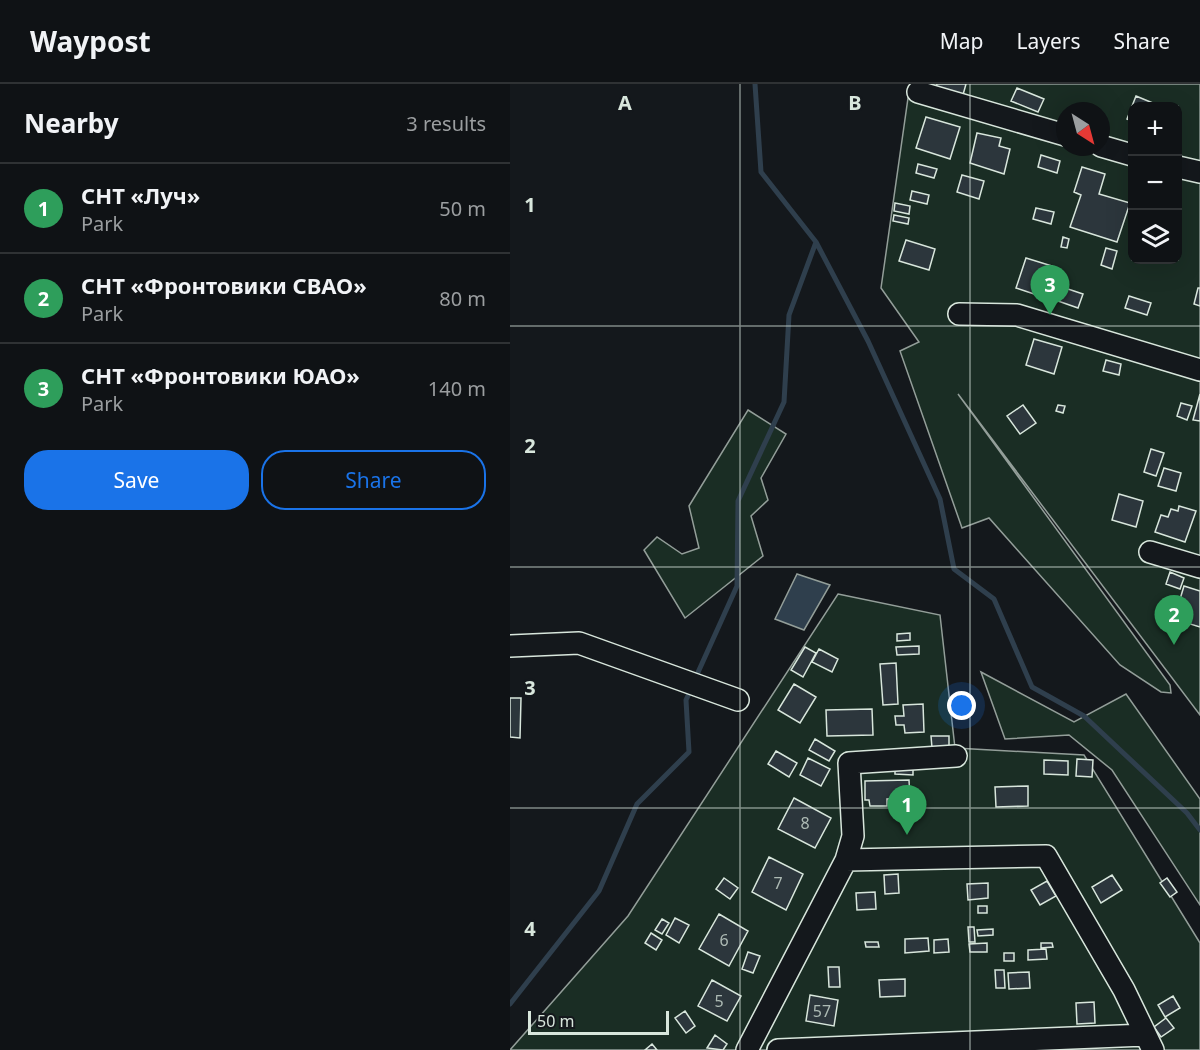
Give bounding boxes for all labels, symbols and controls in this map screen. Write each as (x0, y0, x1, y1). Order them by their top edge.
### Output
text: Waypost (30, 22, 151, 60)
text: Map (940, 27, 984, 55)
text: Layers (1017, 27, 1081, 55)
text: Share (1114, 27, 1170, 55)
text: A (618, 89, 632, 116)
text: B (848, 89, 862, 116)
north arrow (1056, 102, 1110, 156)
map controls (1128, 102, 1182, 264)
button: + (1128, 102, 1182, 156)
text: Nearby (24, 105, 119, 141)
text: 3 results (406, 110, 486, 137)
button: − (1128, 156, 1182, 210)
text: СНТ «Луч» (81, 180, 200, 210)
text: 1 (524, 191, 536, 218)
text: 1 (38, 195, 49, 222)
text: 50 m (439, 195, 486, 222)
text: Park (81, 210, 123, 237)
button: layers (1128, 210, 1182, 264)
pin: 3 (1030, 266, 1070, 315)
text: СНТ «Фронтовики СВАО» (81, 270, 367, 300)
text: 2 (38, 285, 49, 312)
text: 80 m (439, 285, 486, 312)
text: Park (81, 300, 123, 327)
text: СНТ «Фронтовики ЮАО» (81, 360, 360, 390)
text: 3 (38, 375, 49, 402)
text: 140 m (428, 375, 486, 402)
text: Park (81, 390, 123, 417)
text: 2 (524, 432, 536, 459)
button: Save (24, 450, 249, 510)
button: Share (261, 450, 486, 510)
pin: 2 (1154, 596, 1194, 645)
text: 3 (524, 674, 536, 701)
your location (947, 691, 976, 720)
pin: 1 (888, 786, 926, 835)
house number: 8 (800, 812, 810, 834)
house number: 7 (773, 872, 783, 894)
text: 4 (524, 915, 536, 942)
house number: 6 (719, 929, 729, 951)
house number: 5 (714, 990, 724, 1012)
house number: 57 (813, 1000, 831, 1022)
scale bar (528, 1008, 669, 1036)
text: 50 m (537, 1010, 574, 1032)

